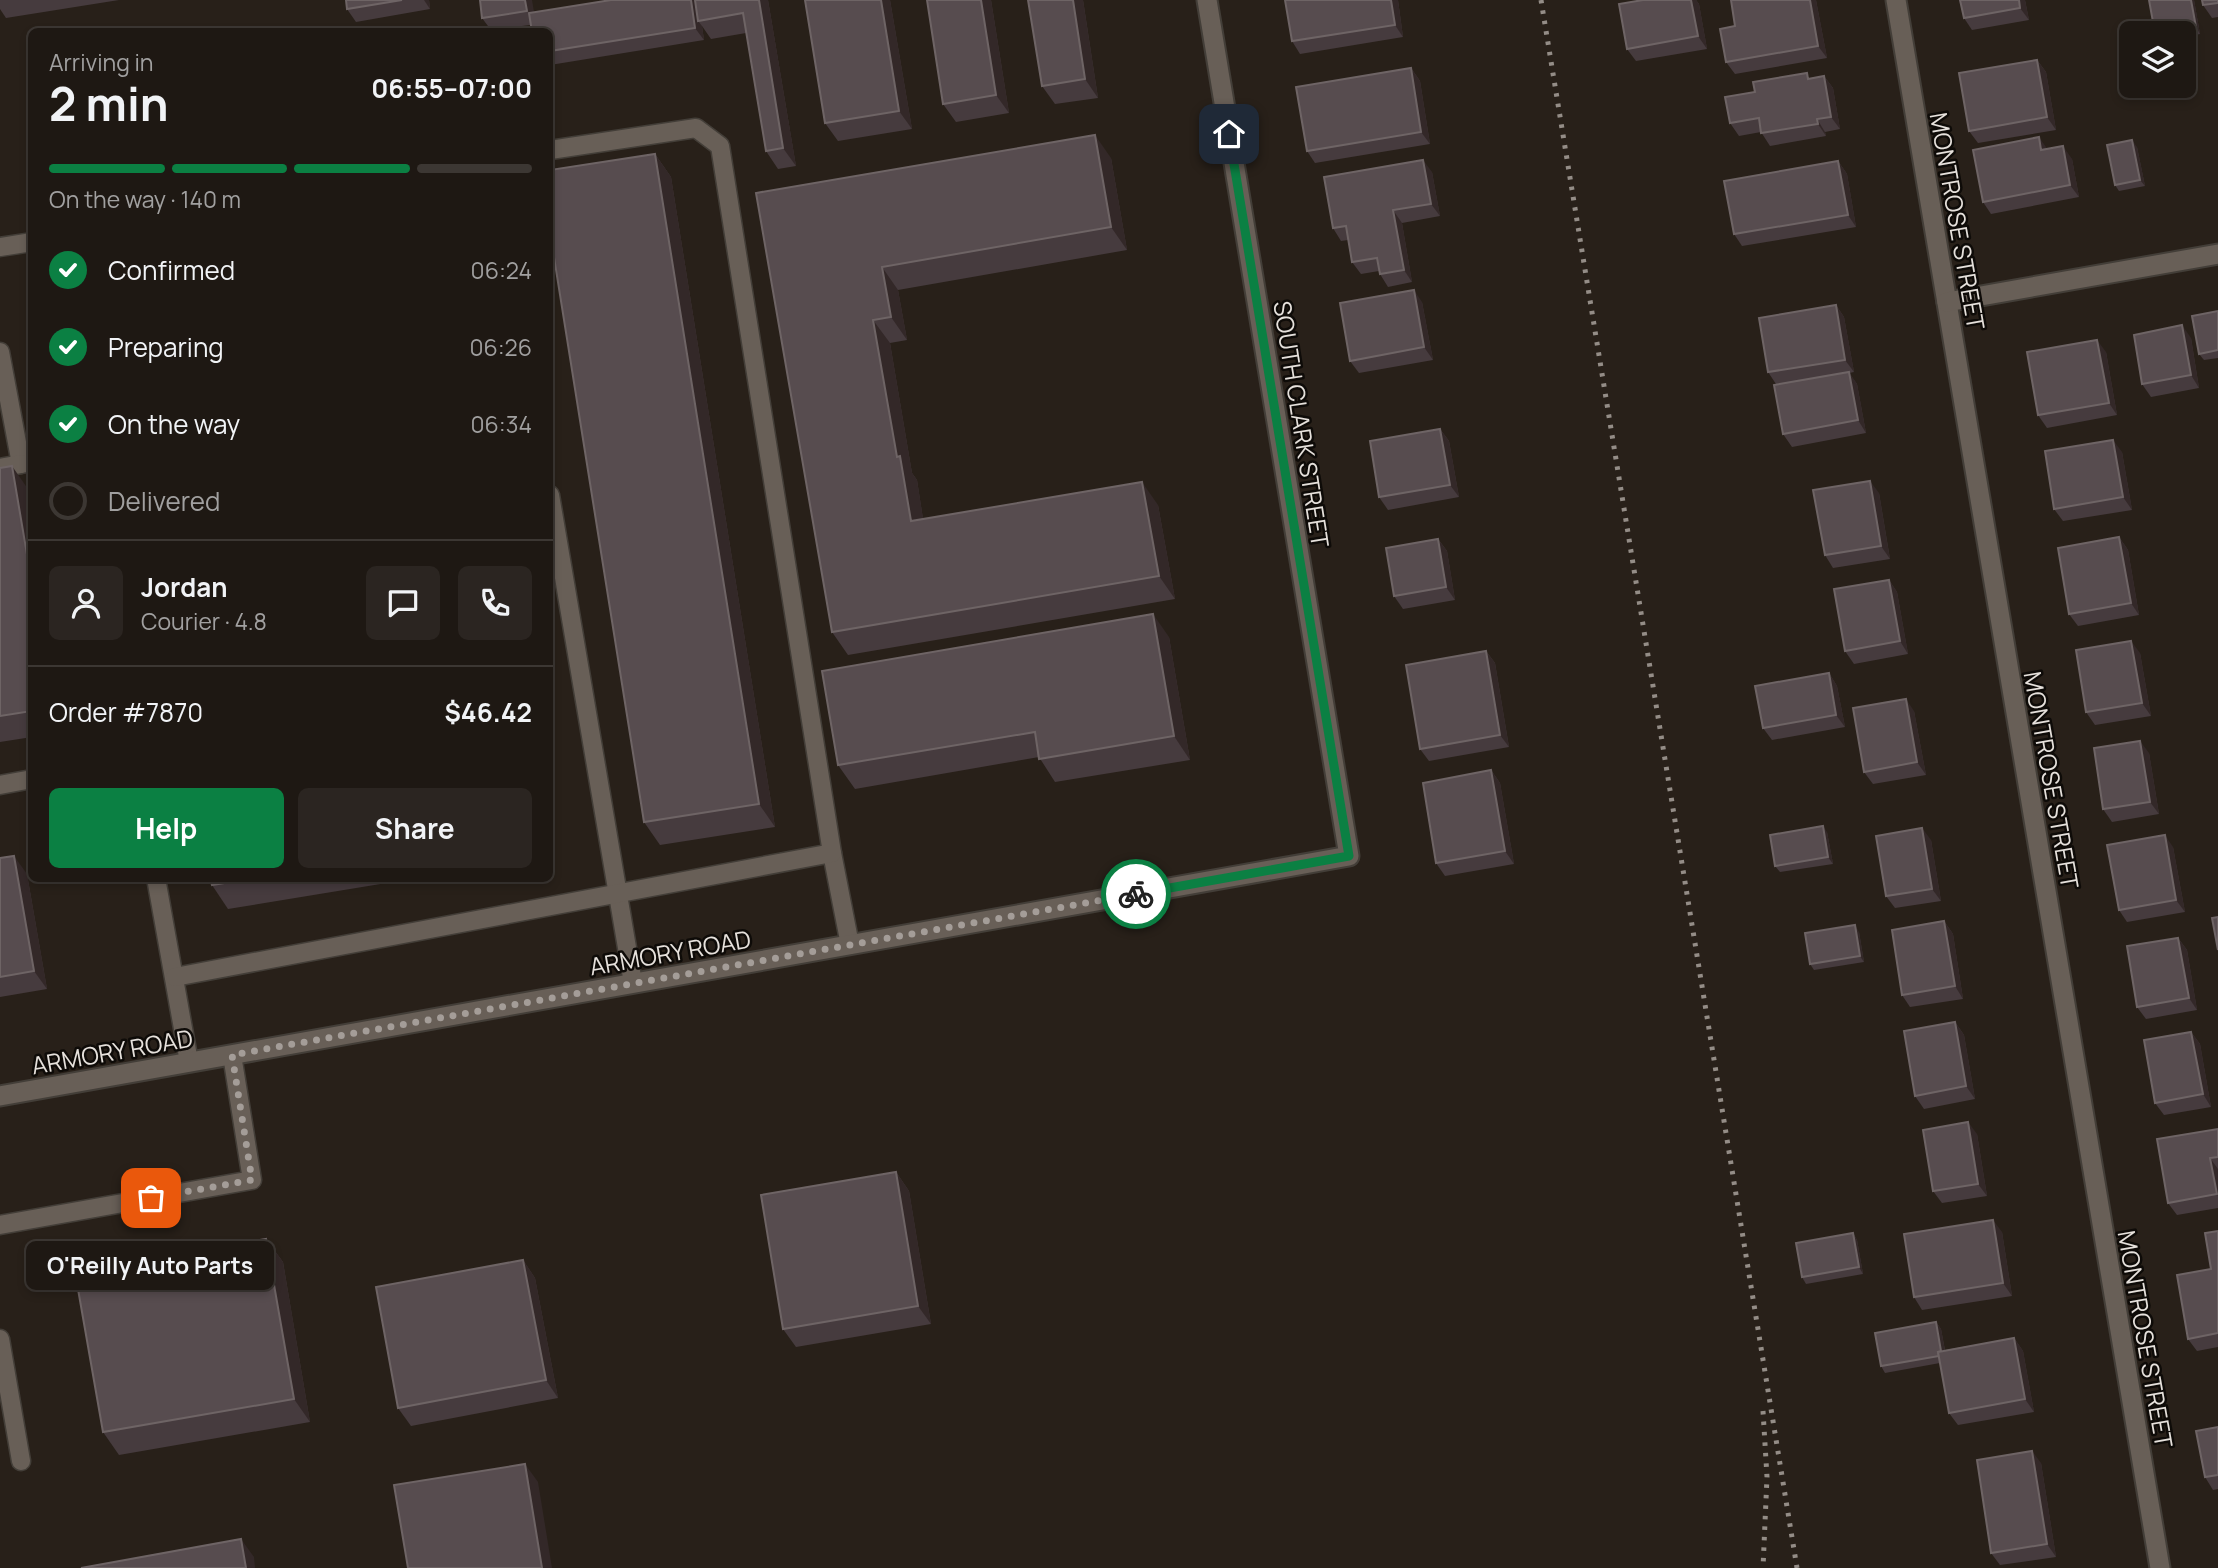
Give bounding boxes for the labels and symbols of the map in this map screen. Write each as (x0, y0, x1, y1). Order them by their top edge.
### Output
pin (1199, 104, 1259, 164)
street label: MONTROSE STREET (1923, 110, 1993, 333)
street label: SOUTH CLARK STREET (1266, 299, 1338, 550)
street label: MONTROSE STREET (2017, 669, 2087, 892)
courier (1101, 859, 1171, 929)
street label: ARMORY ROAD (587, 922, 753, 982)
street label: ARMORY ROAD (29, 1021, 195, 1081)
pin (121, 1168, 181, 1228)
street label: MONTROSE STREET (2111, 1228, 2181, 1451)
callout: O'Reilly Auto Parts (27, 1240, 275, 1289)

